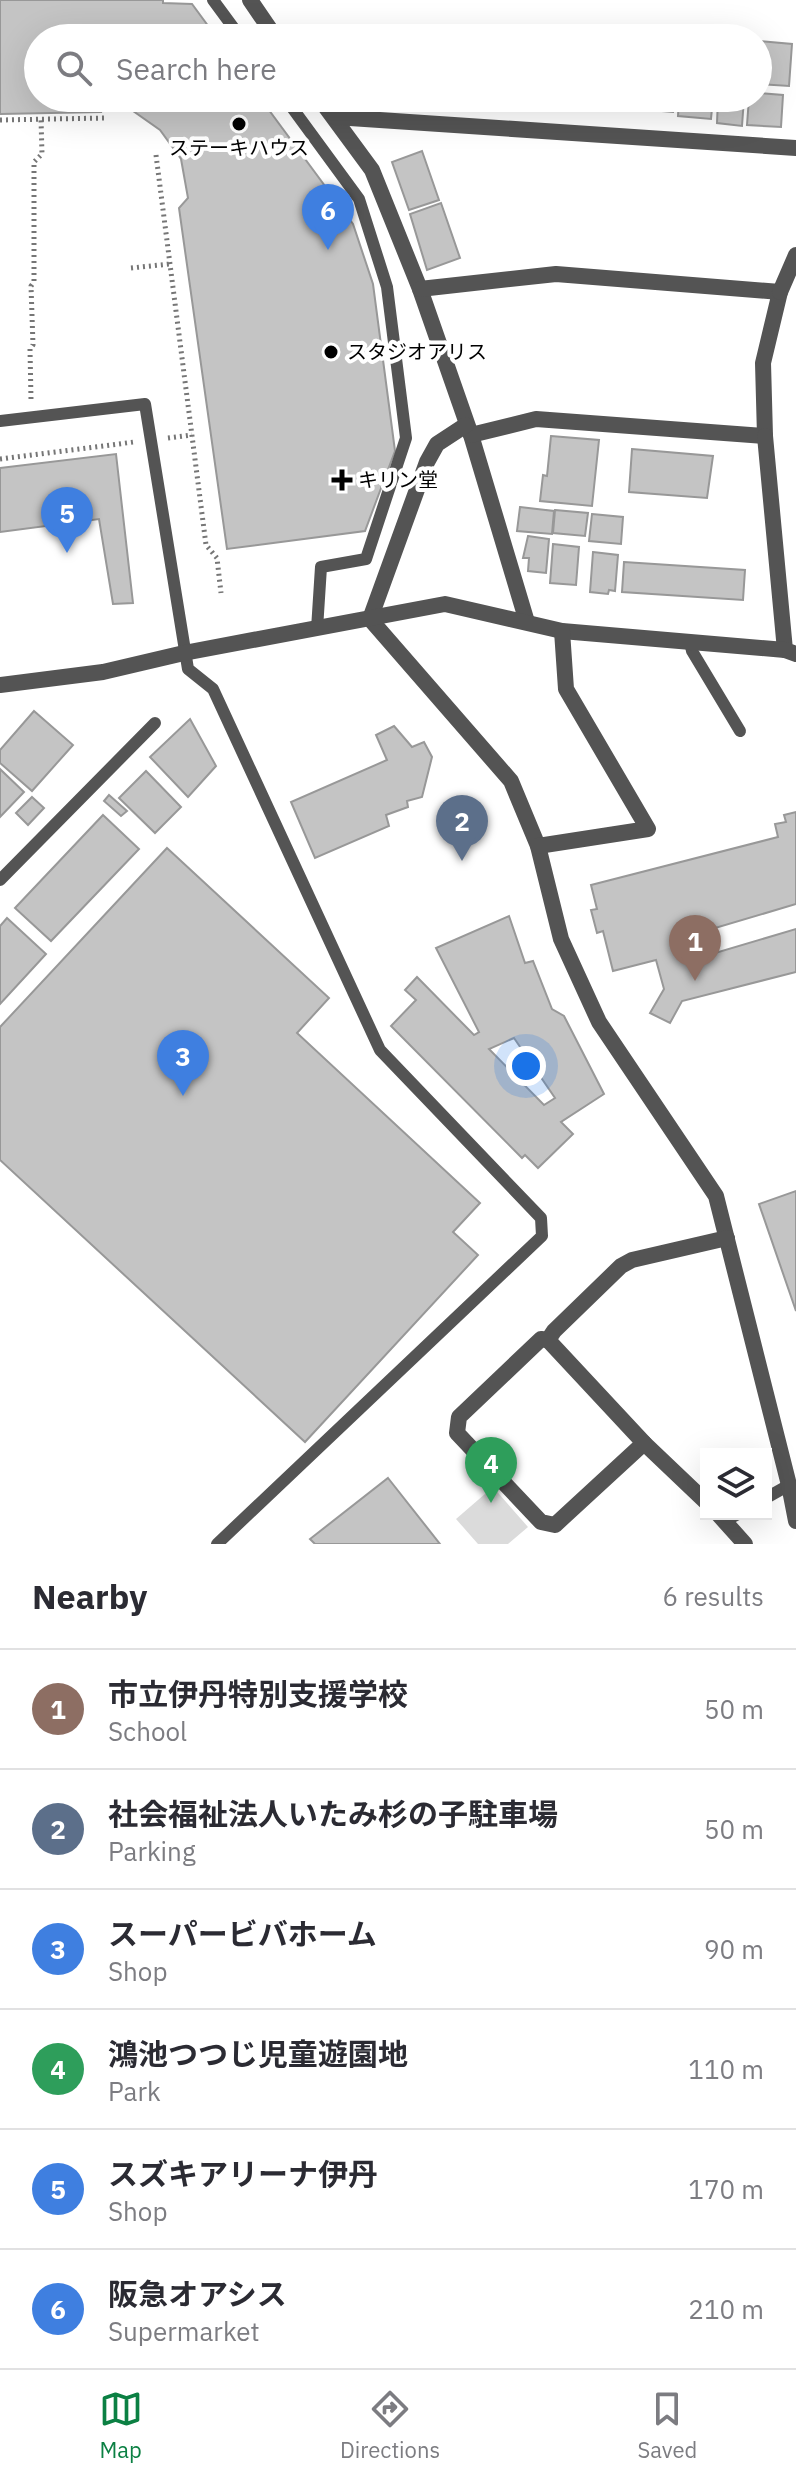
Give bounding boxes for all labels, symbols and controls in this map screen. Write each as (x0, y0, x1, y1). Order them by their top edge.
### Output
search box (24, 24, 772, 112)
icon: search (52, 46, 96, 90)
text: Search here (116, 49, 277, 88)
marker: ステーキハウス (230, 115, 248, 133)
place label: ステーキハウス (169, 134, 309, 161)
pin: 6 (302, 184, 354, 250)
place label: スタジオアリス (347, 338, 487, 365)
marker: スタジオアリス (322, 343, 340, 361)
place label: キリン堂 (358, 466, 438, 493)
marker: キリン堂 (333, 471, 351, 489)
pin: 5 (41, 487, 93, 553)
pin: 2 (436, 795, 488, 861)
pin: 1 (669, 915, 721, 981)
pin: 3 (157, 1030, 209, 1096)
your location (506, 1046, 546, 1086)
pin: 4 (465, 1437, 517, 1503)
map controls (700, 1448, 772, 1520)
button: layers (700, 1448, 772, 1520)
text: Nearby (32, 1574, 147, 1618)
text: 6 results (662, 1579, 764, 1613)
text: 市立伊丹特別支援学校 (108, 1674, 408, 1713)
text: 1 (50, 1692, 66, 1726)
text: 50 m (704, 1692, 764, 1726)
text: School (108, 1714, 187, 1748)
text: 社会福祉法人いたみ杉の子駐車場 (108, 1794, 558, 1833)
text: 2 (50, 1812, 66, 1846)
text: 50 m (704, 1812, 764, 1846)
text: Parking (108, 1834, 196, 1868)
text: スーパービバホーム (108, 1914, 377, 1953)
text: 3 (50, 1932, 66, 1966)
text: 90 m (704, 1932, 764, 1966)
text: Shop (108, 1954, 168, 1988)
text: 鴻池つつじ児童遊園地 (108, 2034, 408, 2073)
text: 4 (50, 2052, 66, 2086)
text: 110 m (688, 2052, 764, 2086)
text: Park (108, 2074, 161, 2108)
text: スズキアリーナ伊丹 (108, 2154, 378, 2193)
text: 5 (50, 2172, 66, 2206)
text: 170 m (688, 2172, 764, 2206)
text: Shop (108, 2194, 168, 2228)
text: 阪急オアシス (108, 2274, 287, 2313)
text: 6 (50, 2292, 66, 2326)
text: 210 m (688, 2292, 764, 2326)
text: Supermarket (108, 2314, 260, 2348)
tab: Map (99, 2387, 143, 2464)
tab: Directions (340, 2387, 440, 2464)
tab: Saved (637, 2387, 697, 2464)

